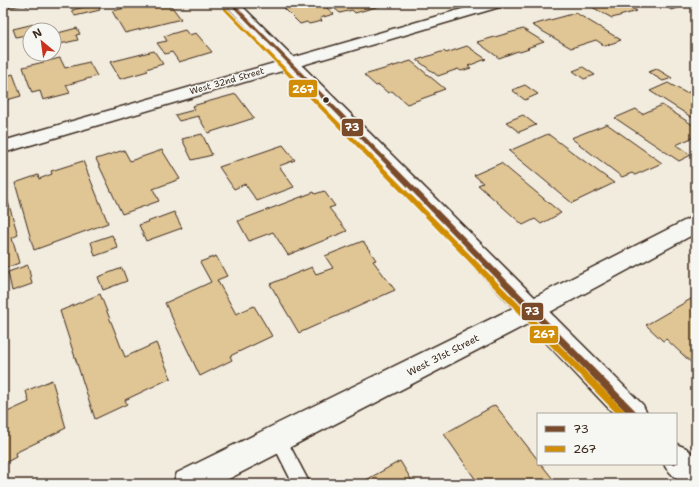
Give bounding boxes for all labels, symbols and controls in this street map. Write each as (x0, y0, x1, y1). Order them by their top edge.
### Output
north arrow (22, 22, 62, 62)
text: N (30, 25, 45, 42)
street label: West 32nd Street (188, 65, 266, 97)
line badge: 267 (288, 79, 318, 98)
text: 267 (292, 82, 314, 97)
unlabelled marker (321, 95, 331, 105)
line badge: 73 (341, 118, 364, 137)
text: 73 (345, 120, 360, 135)
line badge: 73 (521, 302, 544, 321)
text: 73 (525, 304, 540, 319)
line badge: 267 (529, 325, 559, 344)
text: 267 (533, 327, 555, 342)
street label: West 31st Street (405, 331, 481, 379)
legend (537, 413, 677, 465)
text: 73 (573, 421, 589, 437)
text: 267 (573, 441, 596, 457)

